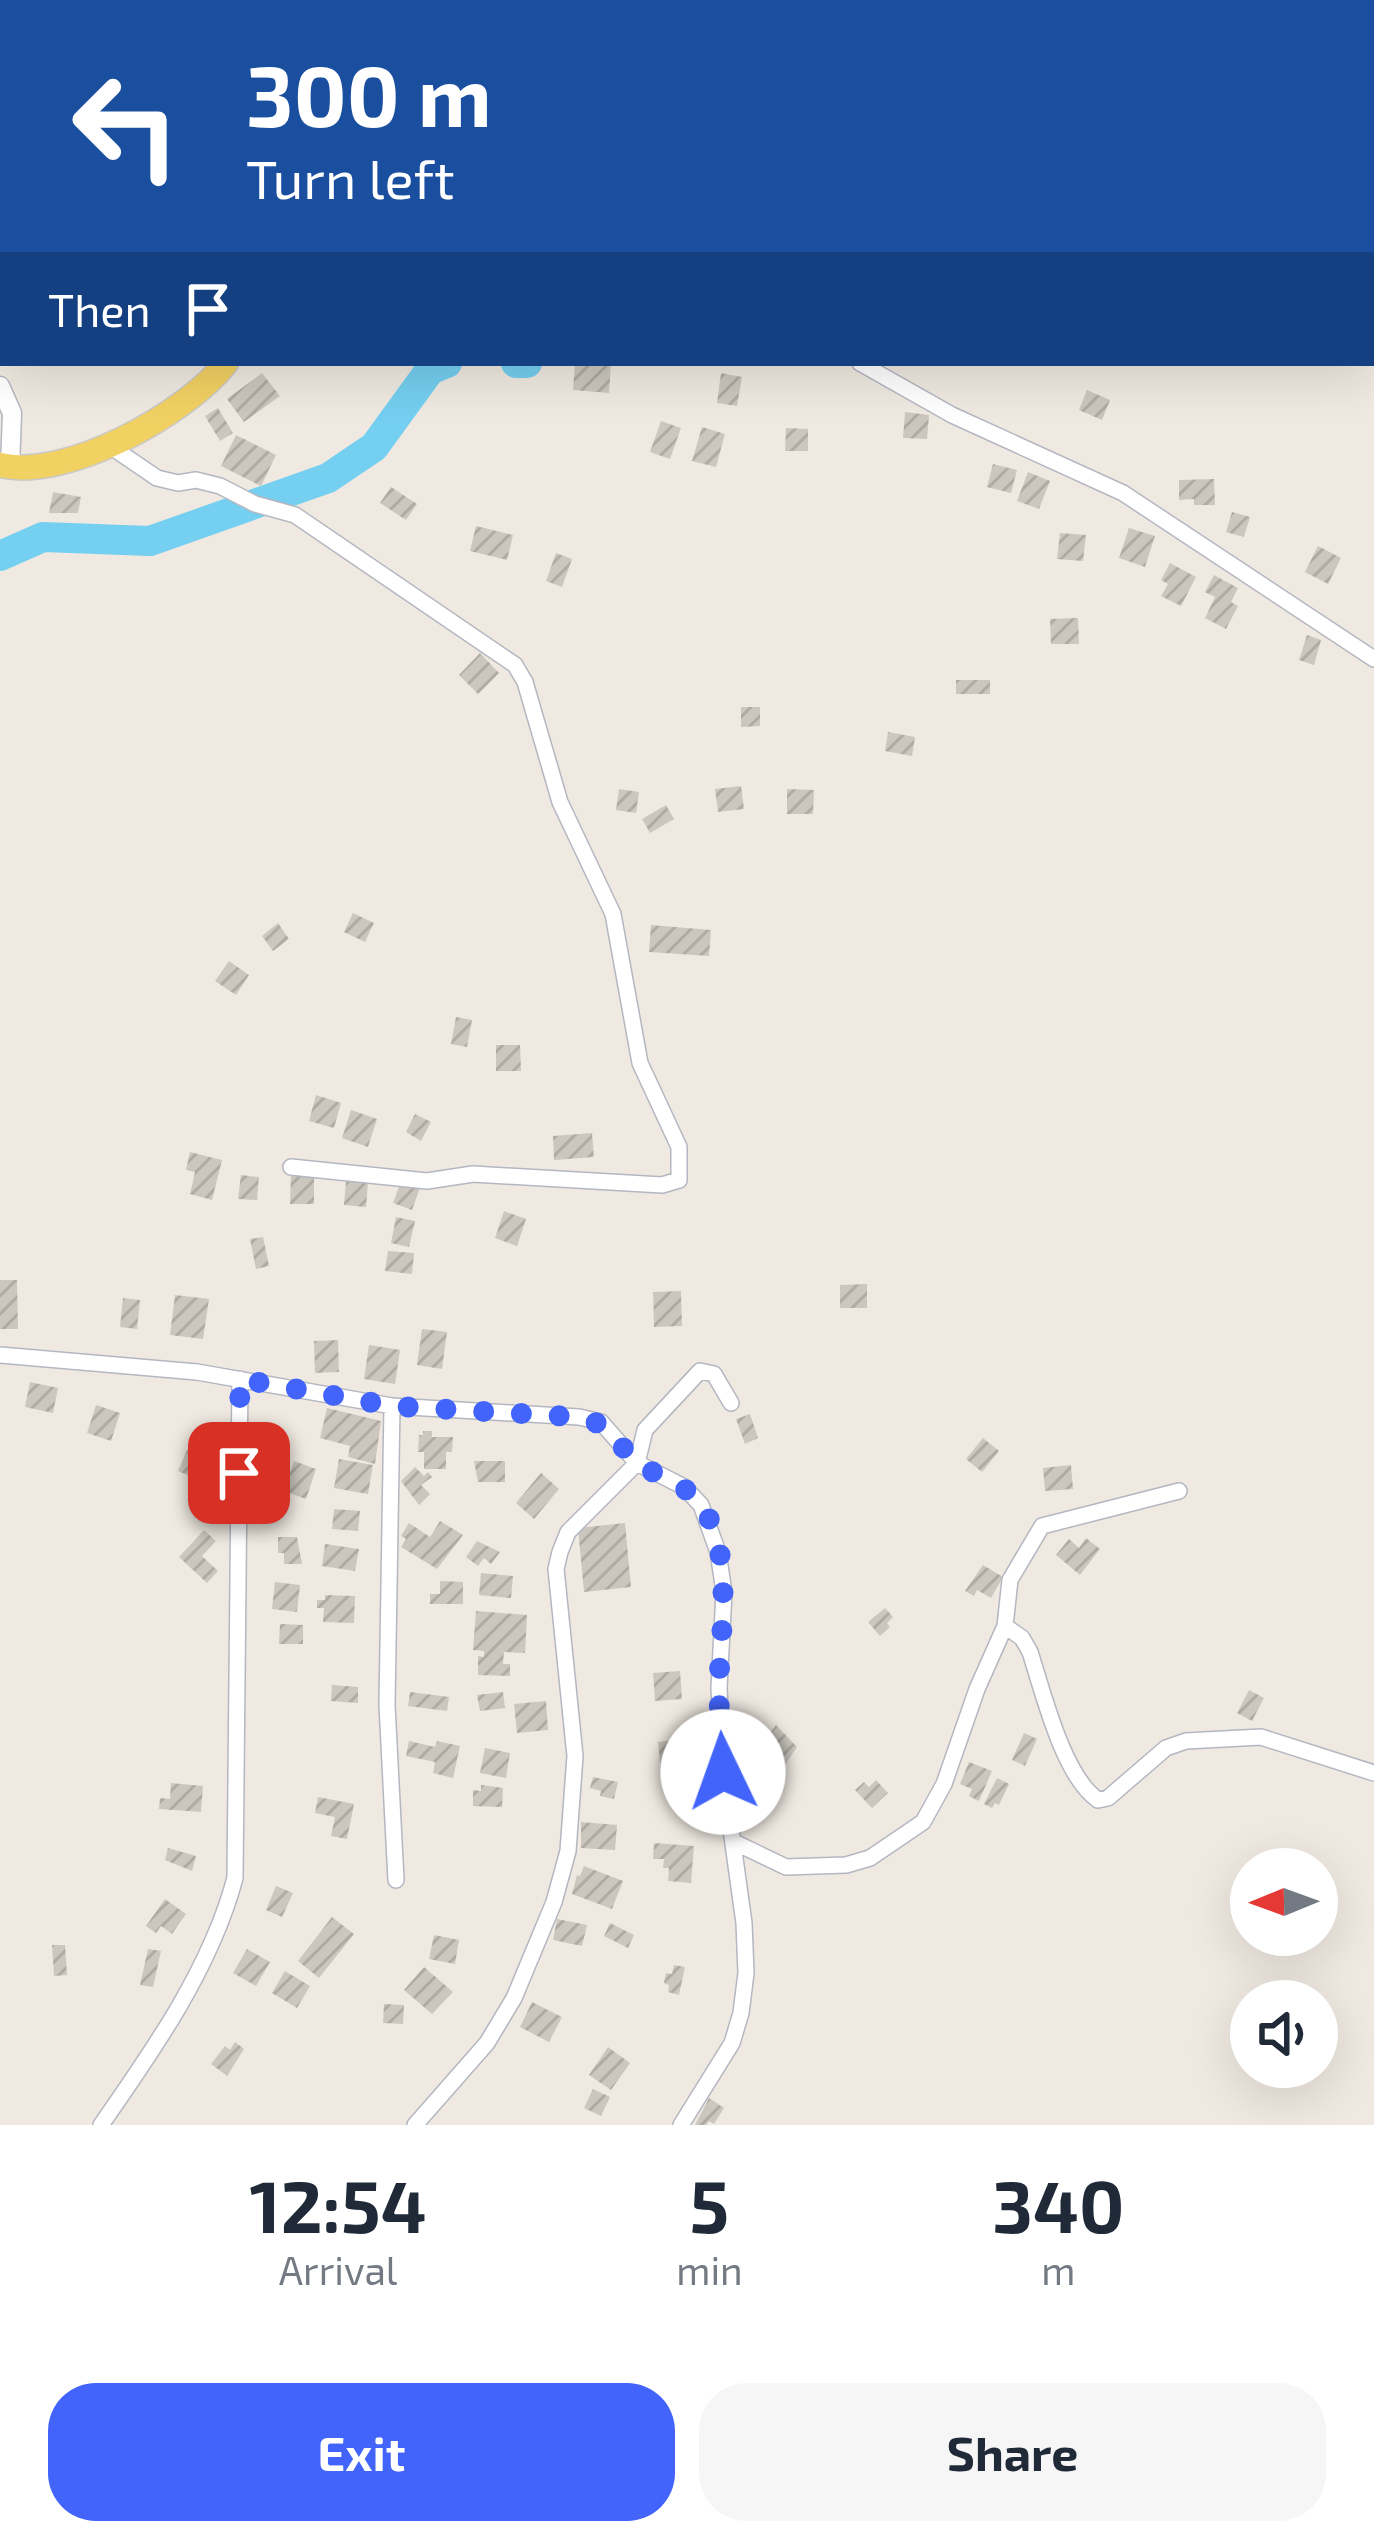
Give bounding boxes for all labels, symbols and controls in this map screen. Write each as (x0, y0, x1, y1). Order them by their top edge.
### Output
text: 300 m (246, 43, 492, 144)
icon: left (48, 48, 204, 204)
text: Turn left (246, 145, 455, 210)
icon: arrive (175, 276, 241, 342)
text: Then (48, 282, 151, 336)
pin (188, 1422, 290, 1524)
icon: arrive (206, 1440, 272, 1506)
position arrow (660, 1709, 786, 1835)
north arrow (1230, 1848, 1338, 1956)
map controls (1230, 1848, 1338, 2088)
button: sound (1230, 1980, 1338, 2088)
text: 12:54 (250, 2161, 427, 2247)
text: 5 (690, 2161, 729, 2247)
text: 340 (992, 2161, 1124, 2247)
text: Arrival (279, 2246, 397, 2293)
text: min (676, 2246, 743, 2293)
text: m (1041, 2246, 1075, 2293)
button: Exit (48, 2383, 675, 2521)
button: Share (699, 2383, 1326, 2521)

